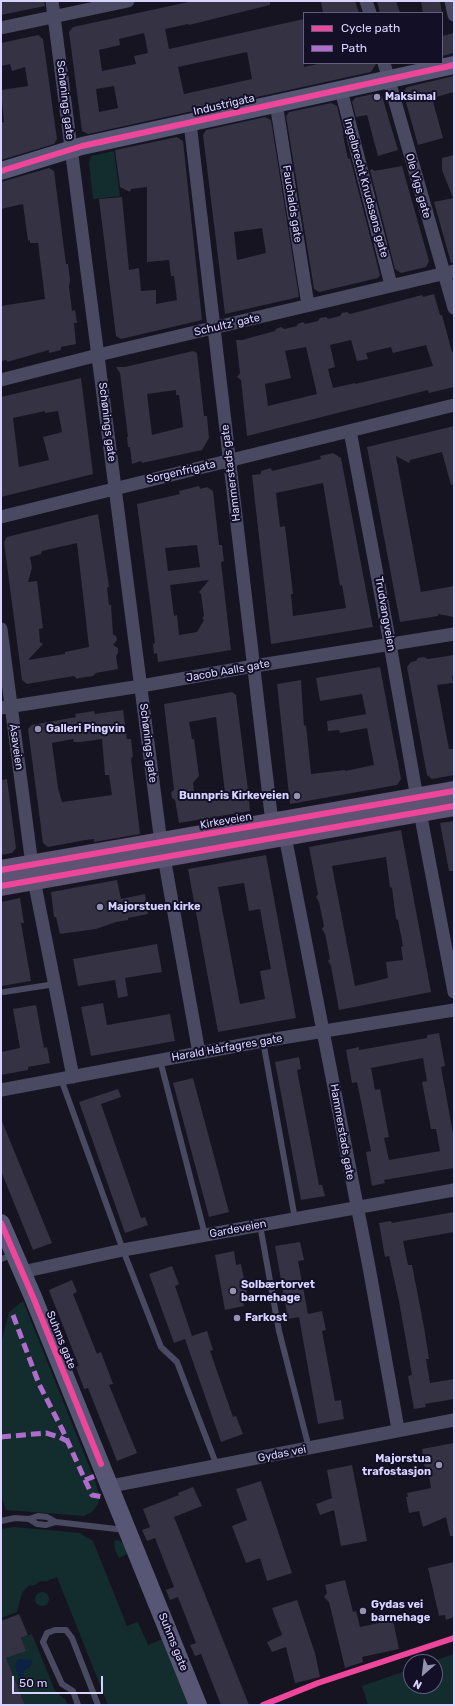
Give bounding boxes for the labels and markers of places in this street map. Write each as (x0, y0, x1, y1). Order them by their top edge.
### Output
place label: Maksimal (385, 90, 436, 104)
marker: Maksimal (372, 92, 382, 102)
place label: Galleri Pingvin (46, 722, 125, 736)
marker: Galleri Pingvin (33, 724, 43, 734)
place label: Bunnpris Kirkeveien (179, 789, 289, 803)
marker: Bunnpris Kirkeveien (292, 791, 302, 801)
place label: Majorstuen kirke (108, 900, 200, 914)
marker: Majorstuen kirke (95, 902, 105, 912)
place label: Solbærtorvet barnehage (241, 1278, 315, 1304)
marker: Solbærtorvet barnehage (228, 1286, 238, 1296)
place label: Farkost (245, 1311, 287, 1325)
marker: Farkost (232, 1313, 242, 1323)
place label: Majorstua trafostasjon (362, 1452, 431, 1478)
marker: Majorstua trafostasjon (434, 1460, 444, 1470)
place label: Gydas vei barnehage (371, 1598, 430, 1624)
marker: Gydas vei barnehage (358, 1606, 368, 1616)

